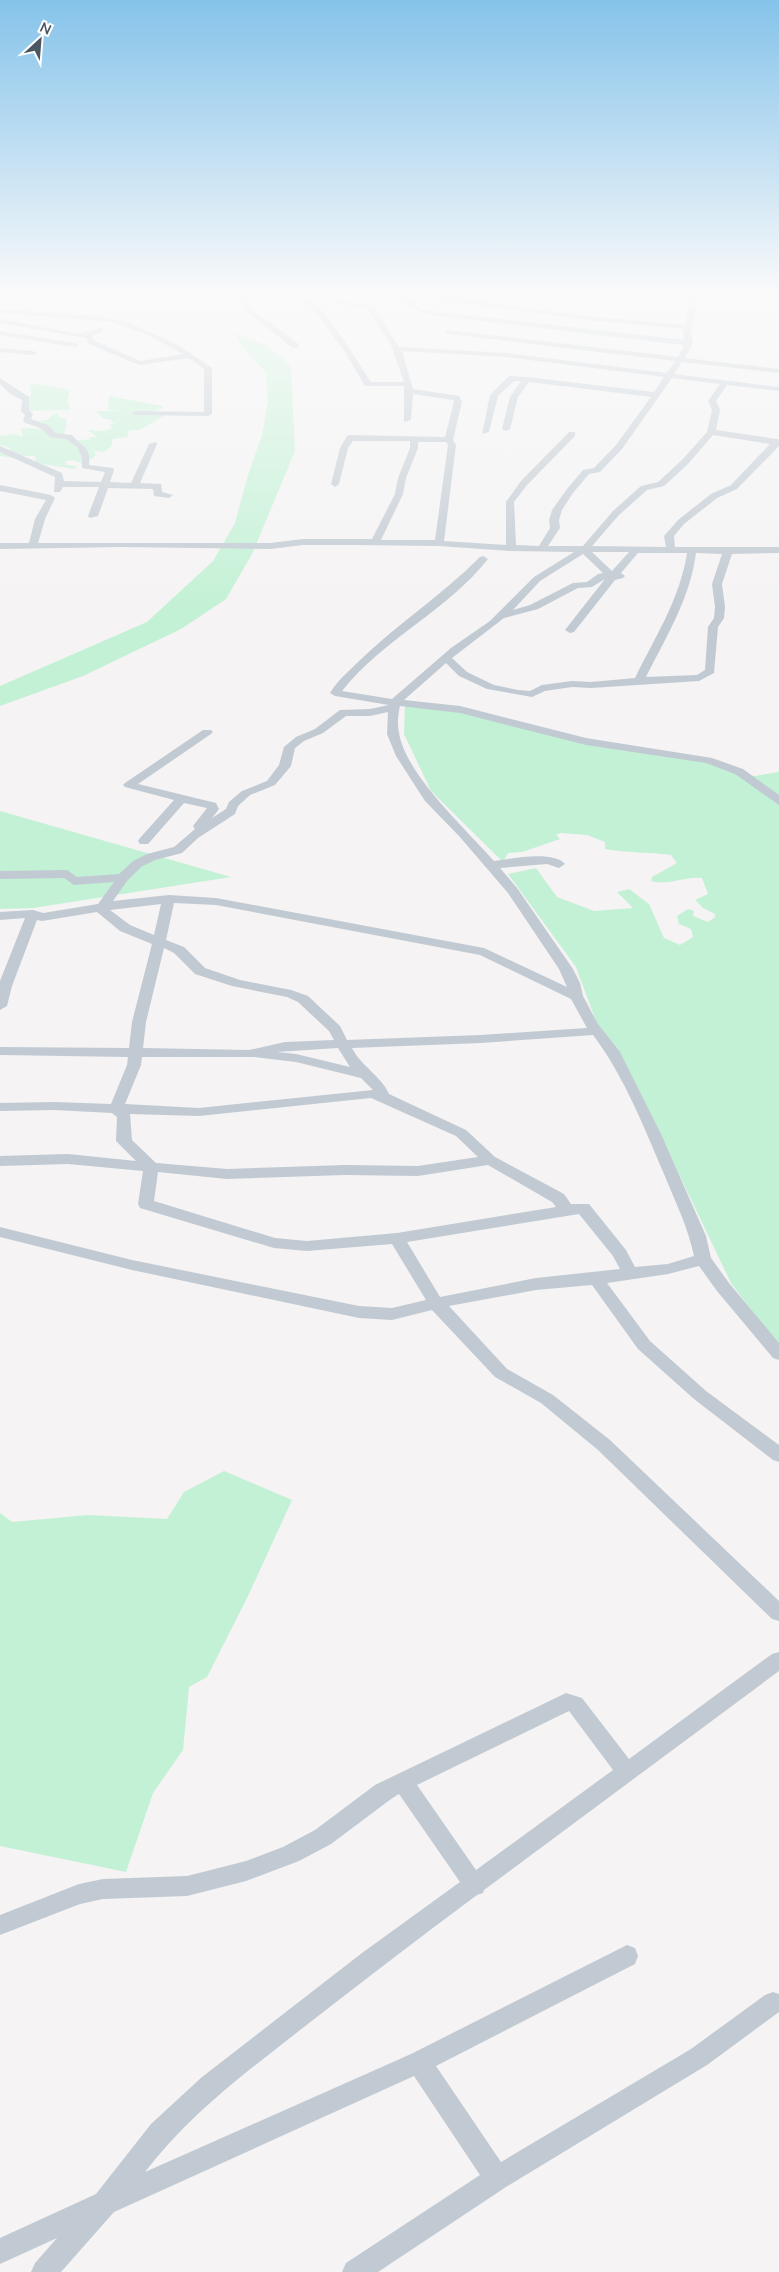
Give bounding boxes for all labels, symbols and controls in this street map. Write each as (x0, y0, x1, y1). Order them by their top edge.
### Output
north arrow (15, 15, 65, 65)
text: N (37, 18, 54, 39)

